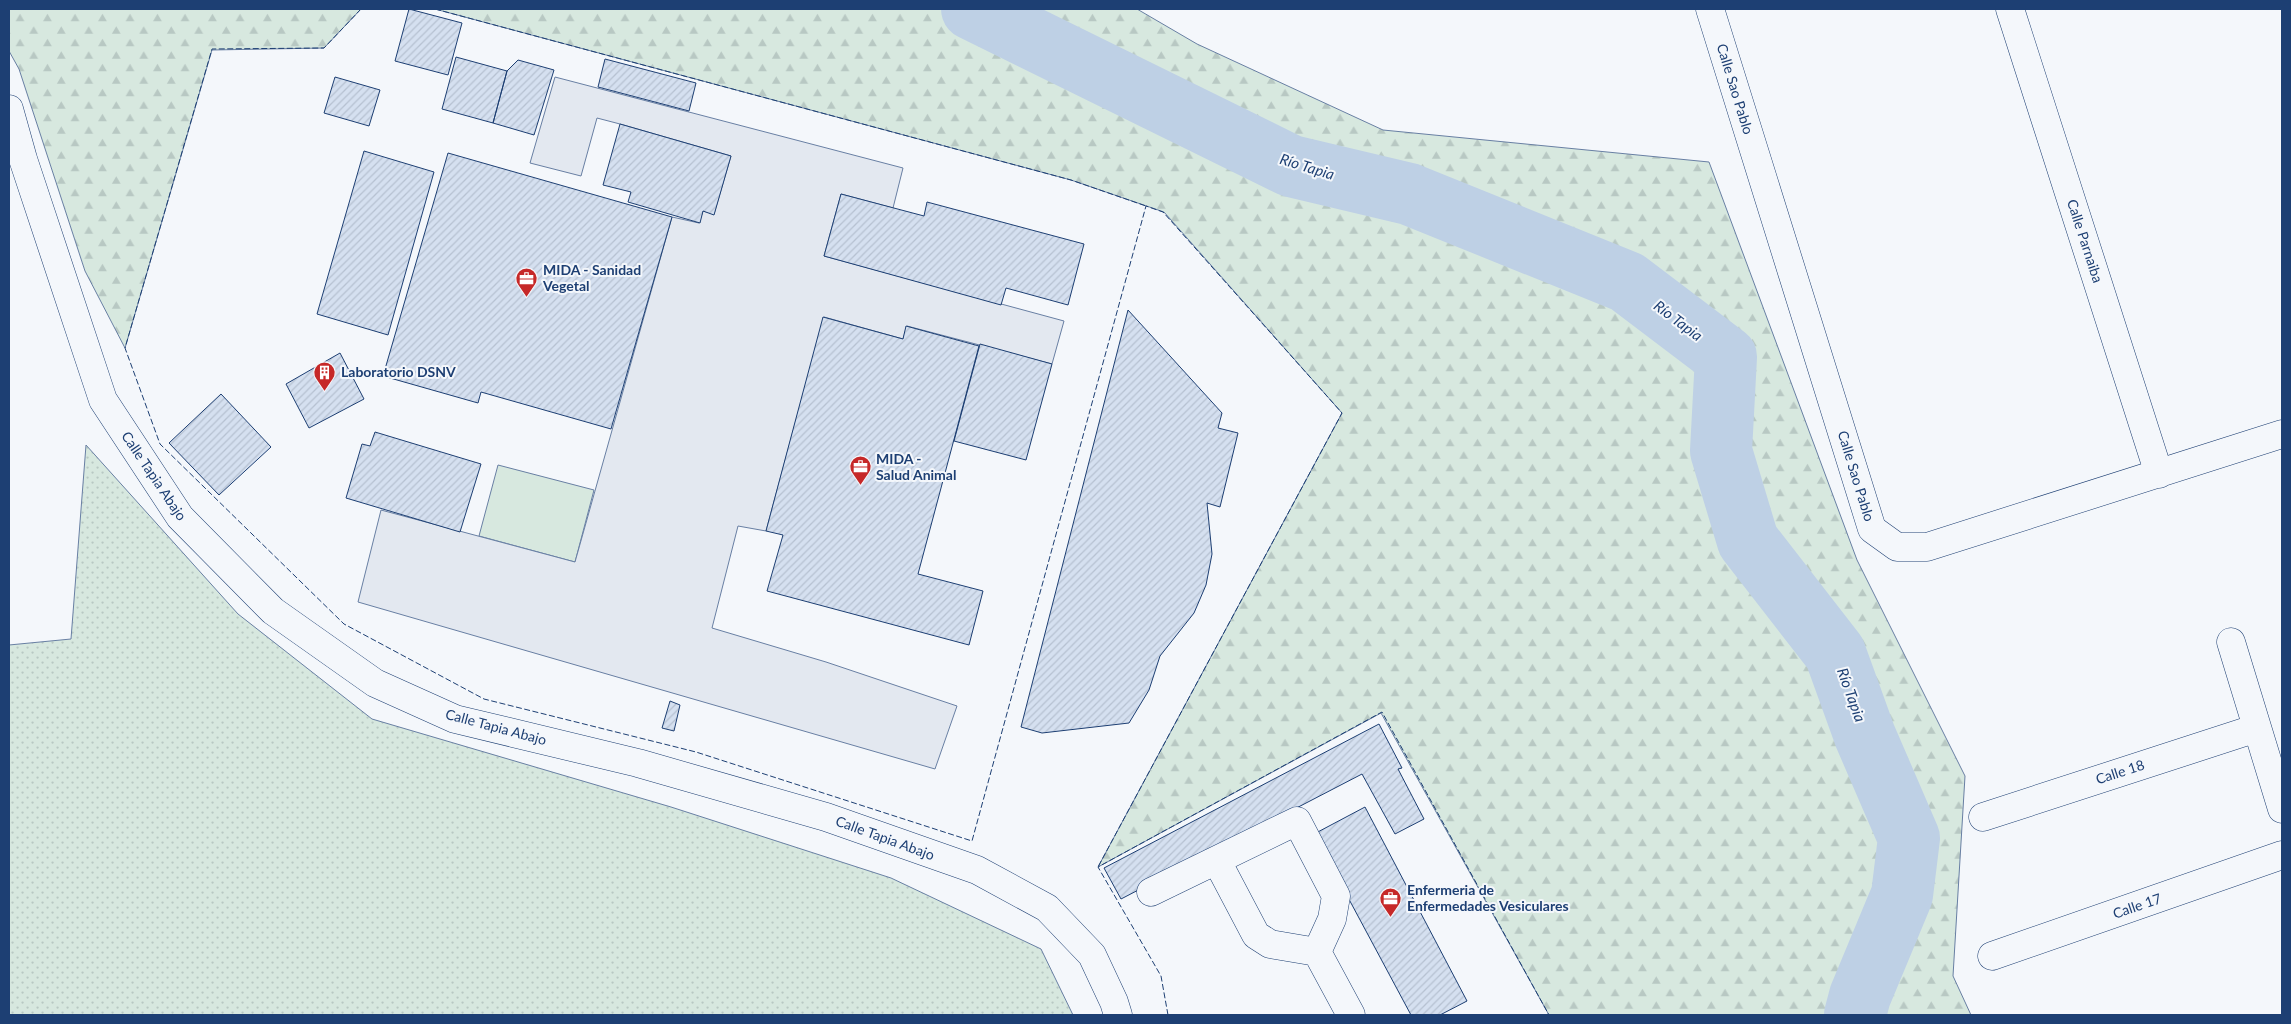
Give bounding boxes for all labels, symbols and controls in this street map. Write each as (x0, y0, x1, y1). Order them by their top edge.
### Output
street label: Calle Sao Pablo (1714, 41, 1757, 136)
water label: Río Tapia (1278, 149, 1337, 183)
street label: Calle Parnaiba (2064, 197, 2107, 285)
place label: MIDA - Sanidad Vegetal (542, 261, 641, 294)
office icon: MIDA - Sanidad Vegetal (515, 266, 539, 297)
water label: Río Tapia (1651, 296, 1707, 344)
building icon: Laboratorio DSNV (313, 360, 337, 391)
place label: Laboratorio DSNV (341, 363, 456, 380)
street label: Calle Tapia Abajo (118, 428, 191, 524)
street label: Calle Sao Pablo (1835, 428, 1878, 523)
place label: MIDA - Salud Animal (876, 450, 956, 483)
office icon: MIDA - Salud Animal (848, 455, 872, 486)
water label: Río Tapia (1834, 665, 1870, 724)
street label: Calle Tapia Abajo (444, 705, 549, 748)
street label: Calle 18 (2093, 756, 2146, 787)
street label: Calle Tapia Abajo (833, 812, 937, 863)
place label: Enfermeria de Enfermedades Vesiculares (1407, 881, 1569, 914)
office icon: Enfermeria de Enfermedades Vesiculares (1379, 886, 1403, 917)
street label: Calle 17 (2110, 889, 2163, 922)

